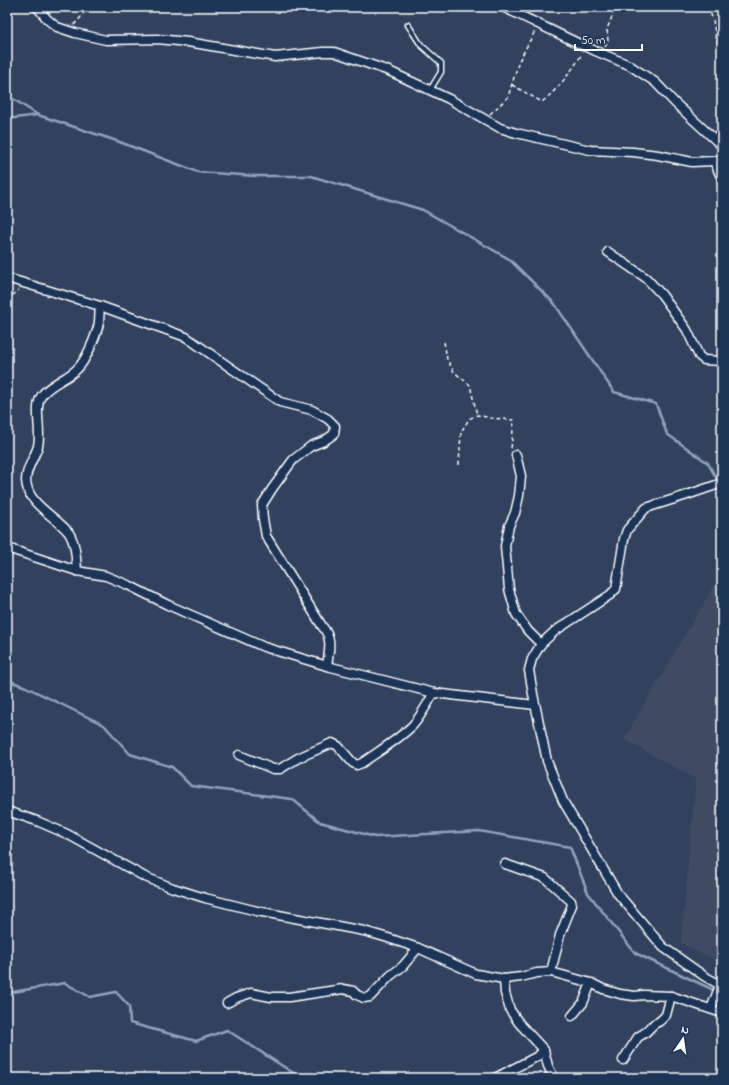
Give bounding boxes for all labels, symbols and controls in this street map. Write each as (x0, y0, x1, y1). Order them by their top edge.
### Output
scale bar (575, 26, 642, 52)
text: 50 m (581, 32, 605, 50)
north arrow (663, 1019, 703, 1059)
text: N (680, 1022, 690, 1039)

